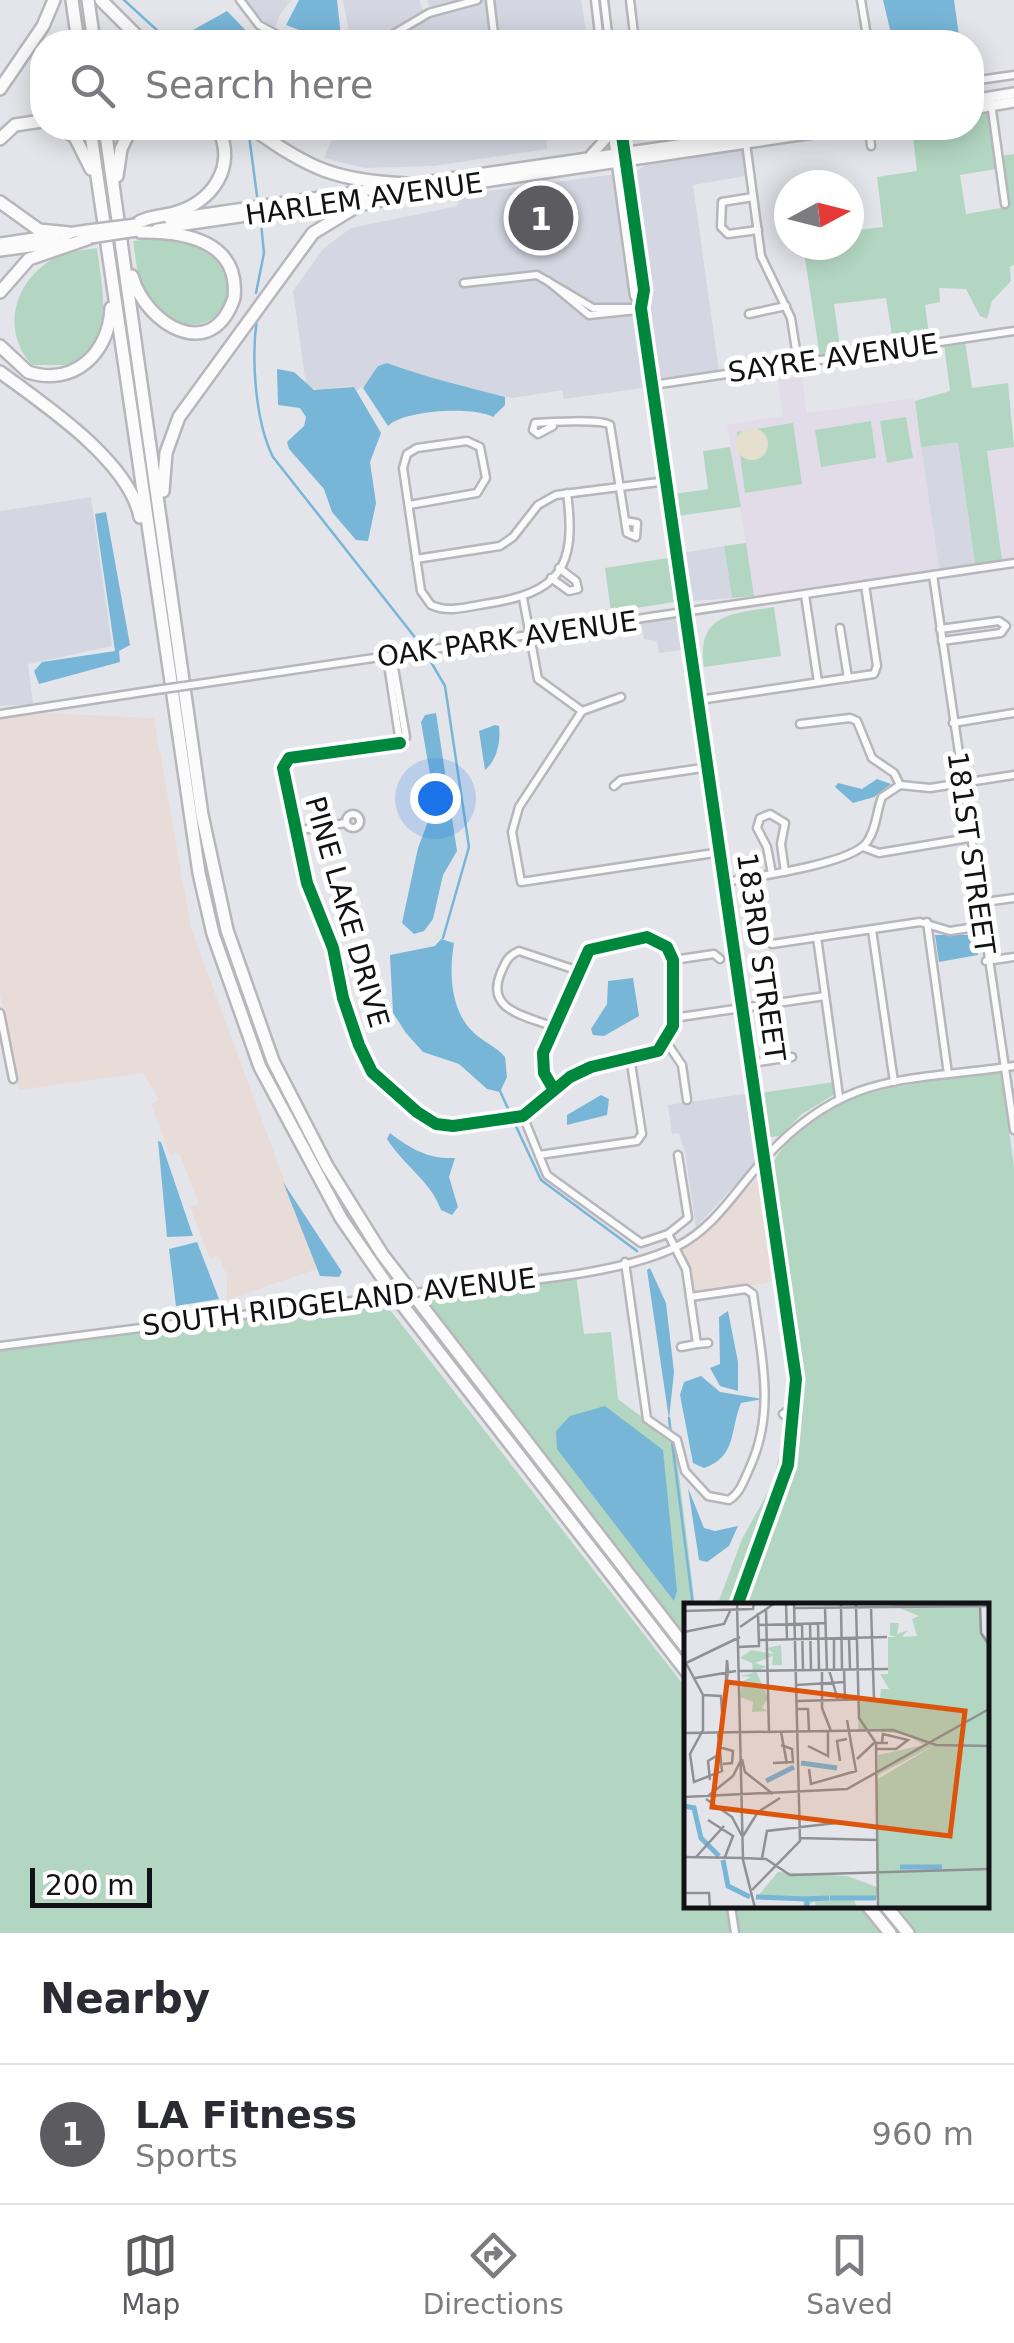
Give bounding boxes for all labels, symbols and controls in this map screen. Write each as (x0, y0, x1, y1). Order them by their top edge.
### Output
search box (30, 30, 984, 140)
icon: search (65, 58, 120, 113)
text: Search here (145, 63, 373, 107)
street label: HARLEM AVENUE (243, 166, 485, 232)
north arrow (774, 170, 864, 260)
pin: 1 (508, 180, 574, 256)
street label: SAYRE AVENUE (726, 327, 940, 389)
street label: OAK PARK AVENUE (375, 604, 639, 674)
street label: 181ST STREET (940, 750, 1002, 957)
your location (410, 773, 461, 824)
street label: PINE LAKE DRIVE (298, 793, 396, 1031)
street label: 183RD STREET (730, 851, 792, 1064)
street label: SOUTH RIDGELAND AVENUE (140, 1261, 538, 1343)
inset map (684, 1603, 989, 1908)
scale bar (30, 1863, 152, 1908)
text: 200 m (45, 1869, 135, 1902)
text: Nearby (40, 1974, 210, 2023)
text: LA Fitness (135, 2093, 357, 2137)
text: 1 (61, 2115, 84, 2153)
text: 960 m (872, 2115, 974, 2153)
text: Sports (135, 2137, 238, 2175)
tab: Map (121, 2228, 180, 2321)
tab: Directions (423, 2228, 564, 2321)
tab: Saved (806, 2228, 893, 2321)

